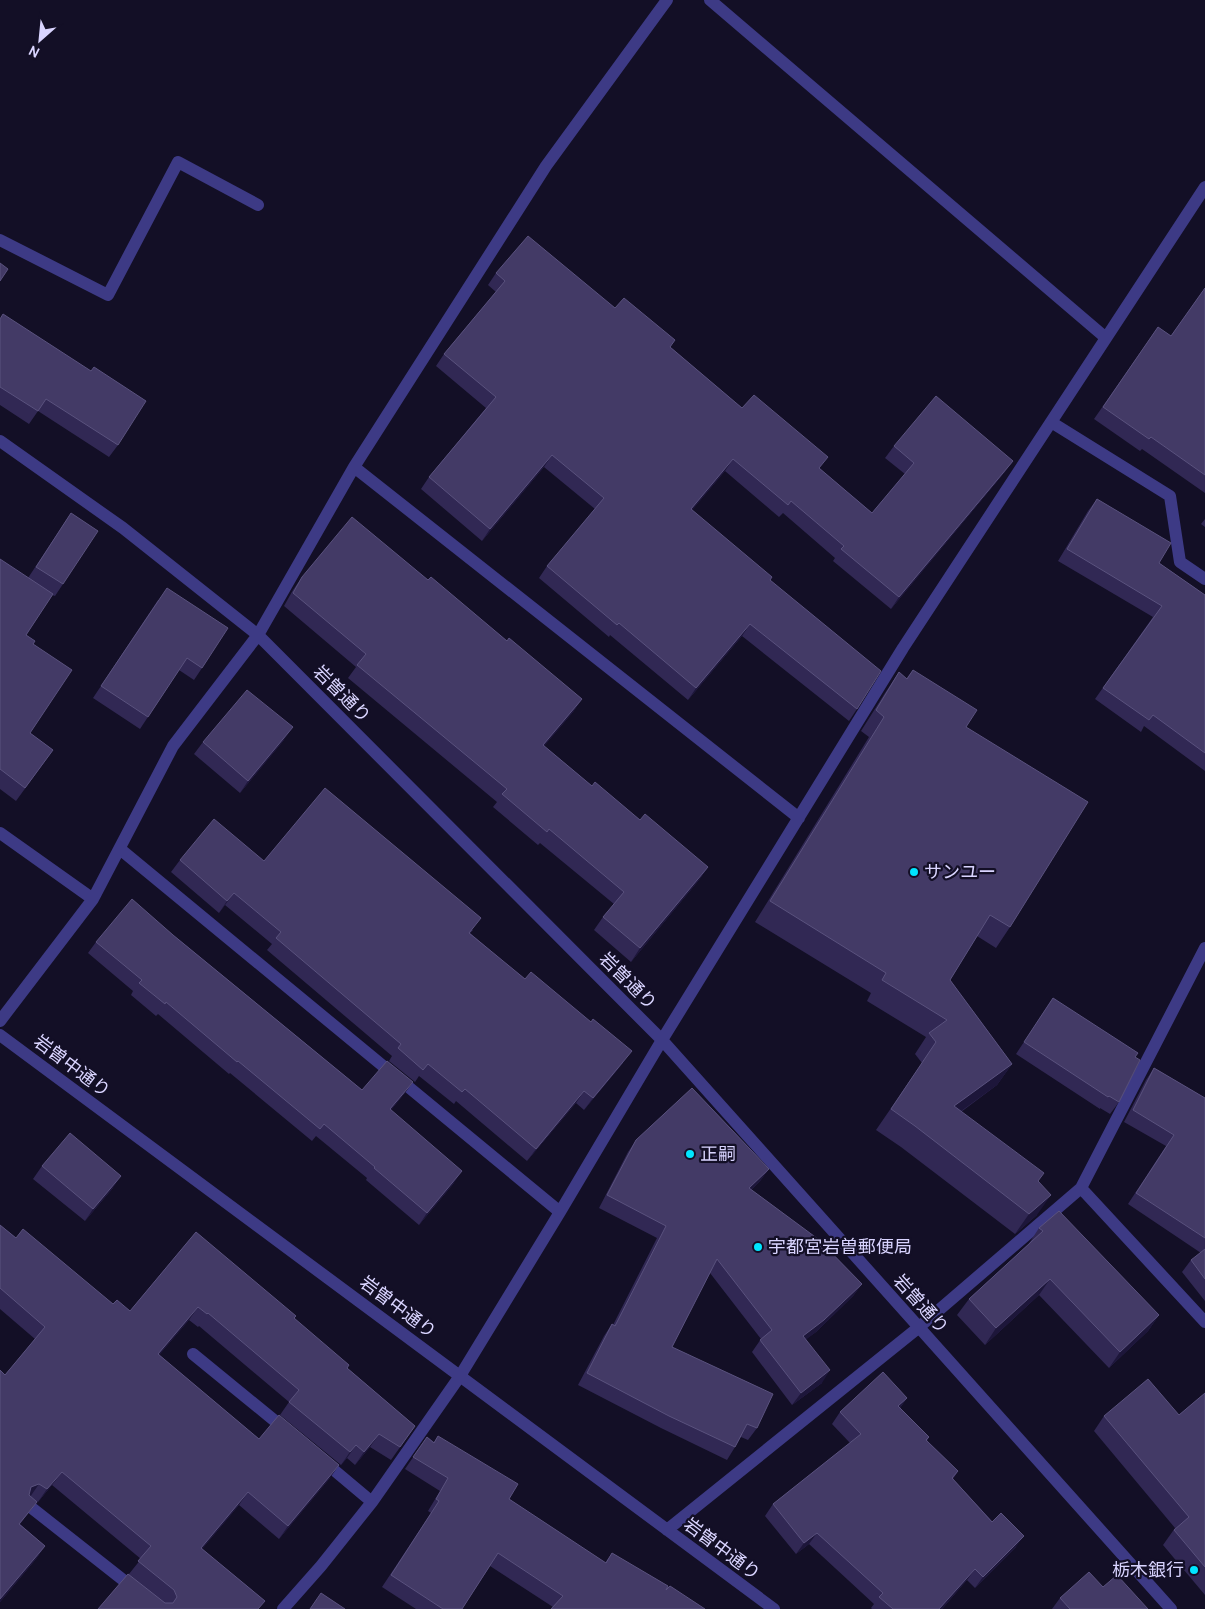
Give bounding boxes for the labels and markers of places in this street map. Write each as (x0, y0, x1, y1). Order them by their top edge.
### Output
place label: サンユー (924, 861, 996, 883)
marker: サンユー (908, 866, 920, 878)
place label: 正嗣 (700, 1143, 736, 1165)
marker: 正嗣 (684, 1148, 696, 1160)
place label: 宇都宮岩曽郵便局 (768, 1236, 912, 1258)
marker: 宇都宮岩曽郵便局 (752, 1241, 764, 1253)
place label: 栃木銀行 (1112, 1559, 1184, 1581)
marker: 栃木銀行 (1188, 1564, 1200, 1576)

